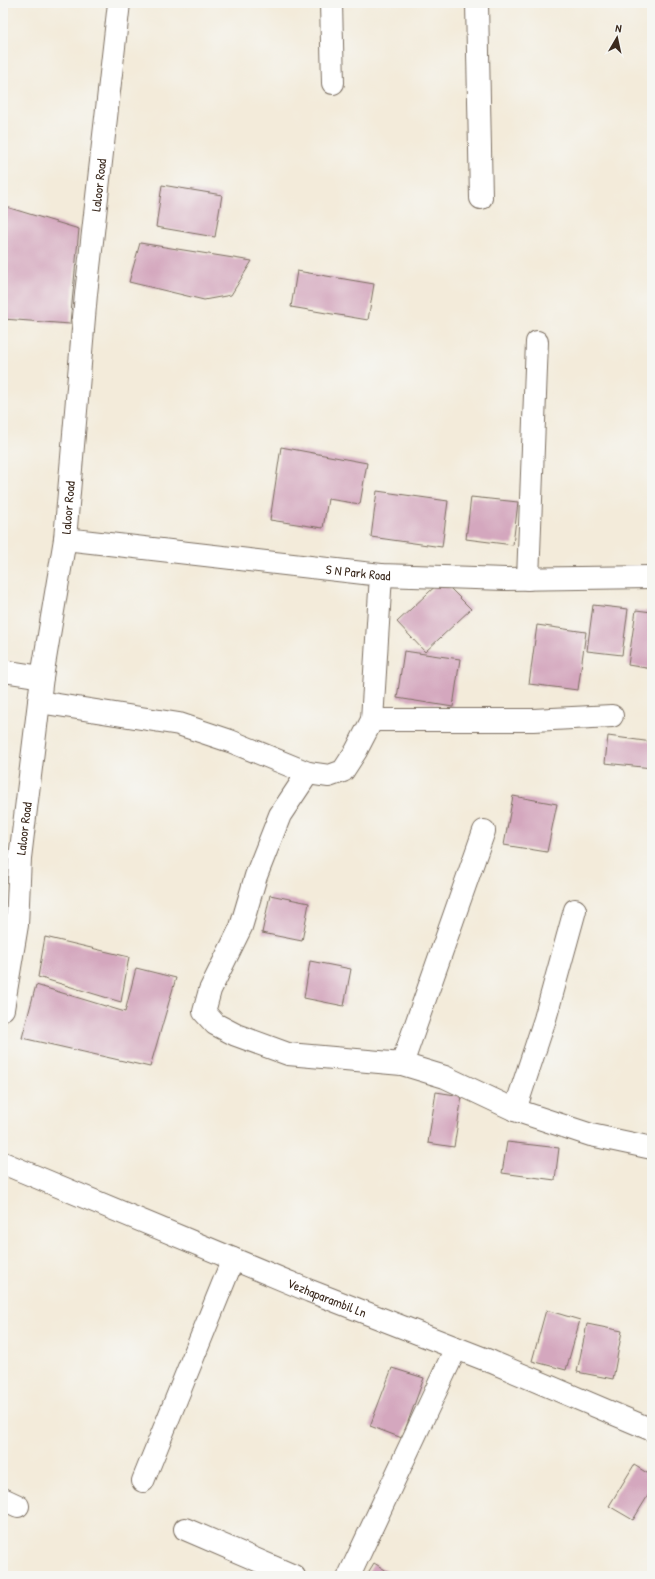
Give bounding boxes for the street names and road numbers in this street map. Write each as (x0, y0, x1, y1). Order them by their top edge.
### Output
street label: Laloor Road (86, 158, 110, 213)
street label: Laloor Road (56, 480, 79, 535)
street label: S N Park Road (325, 560, 391, 584)
street label: Laloor Road (11, 801, 36, 856)
street label: Vezhaparambil Ln (285, 1274, 370, 1321)

